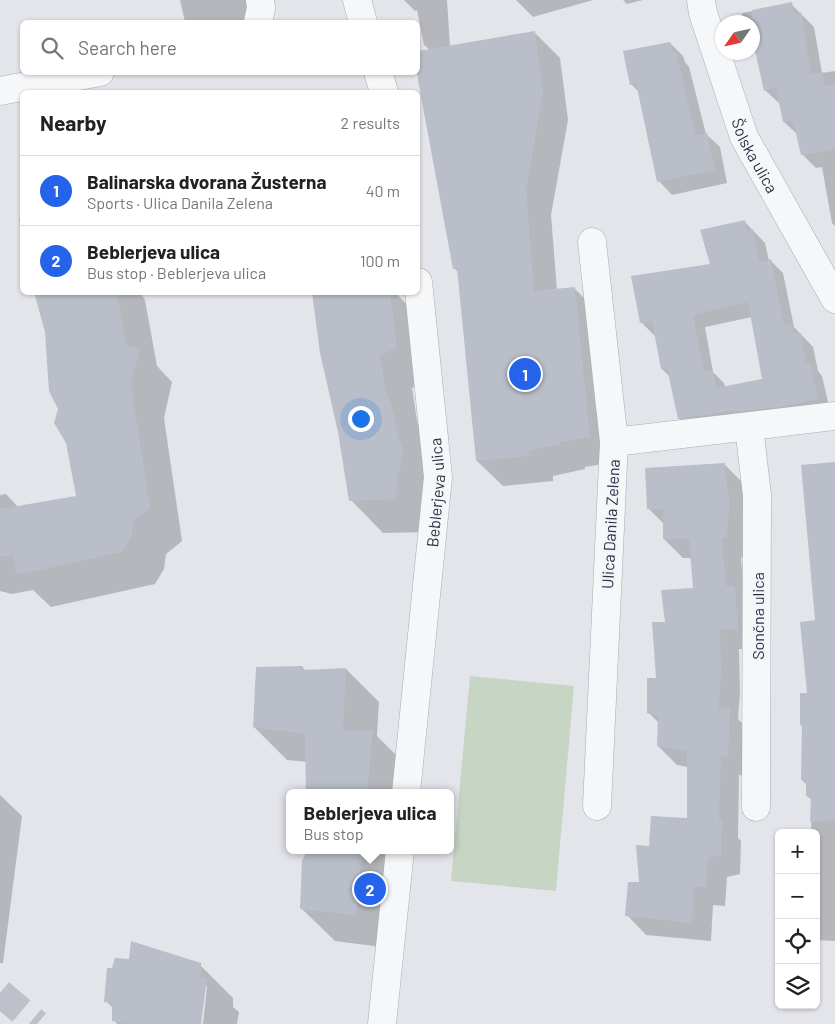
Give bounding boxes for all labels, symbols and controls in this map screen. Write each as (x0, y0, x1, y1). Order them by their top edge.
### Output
north arrow (715, 15, 760, 60)
search box (20, 20, 420, 75)
icon: search (38, 34, 66, 62)
text: Search here (78, 36, 177, 59)
text: Nearby (40, 110, 106, 135)
text: 2 results (341, 113, 400, 132)
street label: Šolska ulica (729, 115, 783, 196)
text: Balinarska dvorana Žusterna (87, 170, 327, 193)
text: 1 (53, 181, 59, 200)
text: 40 m (366, 181, 400, 200)
text: Sports · Ulica Danila Zelena (87, 193, 273, 212)
text: Beblerjeva ulica (87, 240, 220, 263)
text: 2 (52, 251, 60, 270)
text: 100 m (360, 251, 400, 270)
text: Bus stop · Beblerjeva ulica (87, 263, 266, 282)
pin: 1 (509, 355, 541, 393)
your location (348, 406, 374, 432)
street label: Beblerjeva ulica (421, 437, 448, 548)
street label: Ulica Danila Zelena (597, 459, 623, 589)
street label: Sončna ulica (748, 572, 767, 660)
popup (286, 789, 454, 854)
text: Beblerjeva ulica (303, 801, 437, 824)
text: Bus stop (303, 824, 364, 843)
map controls (775, 829, 820, 1009)
button: + (775, 829, 820, 874)
pin: 2 (354, 870, 386, 908)
button: − (775, 874, 820, 919)
button: locate (775, 919, 820, 964)
button: layers (775, 964, 820, 1009)

